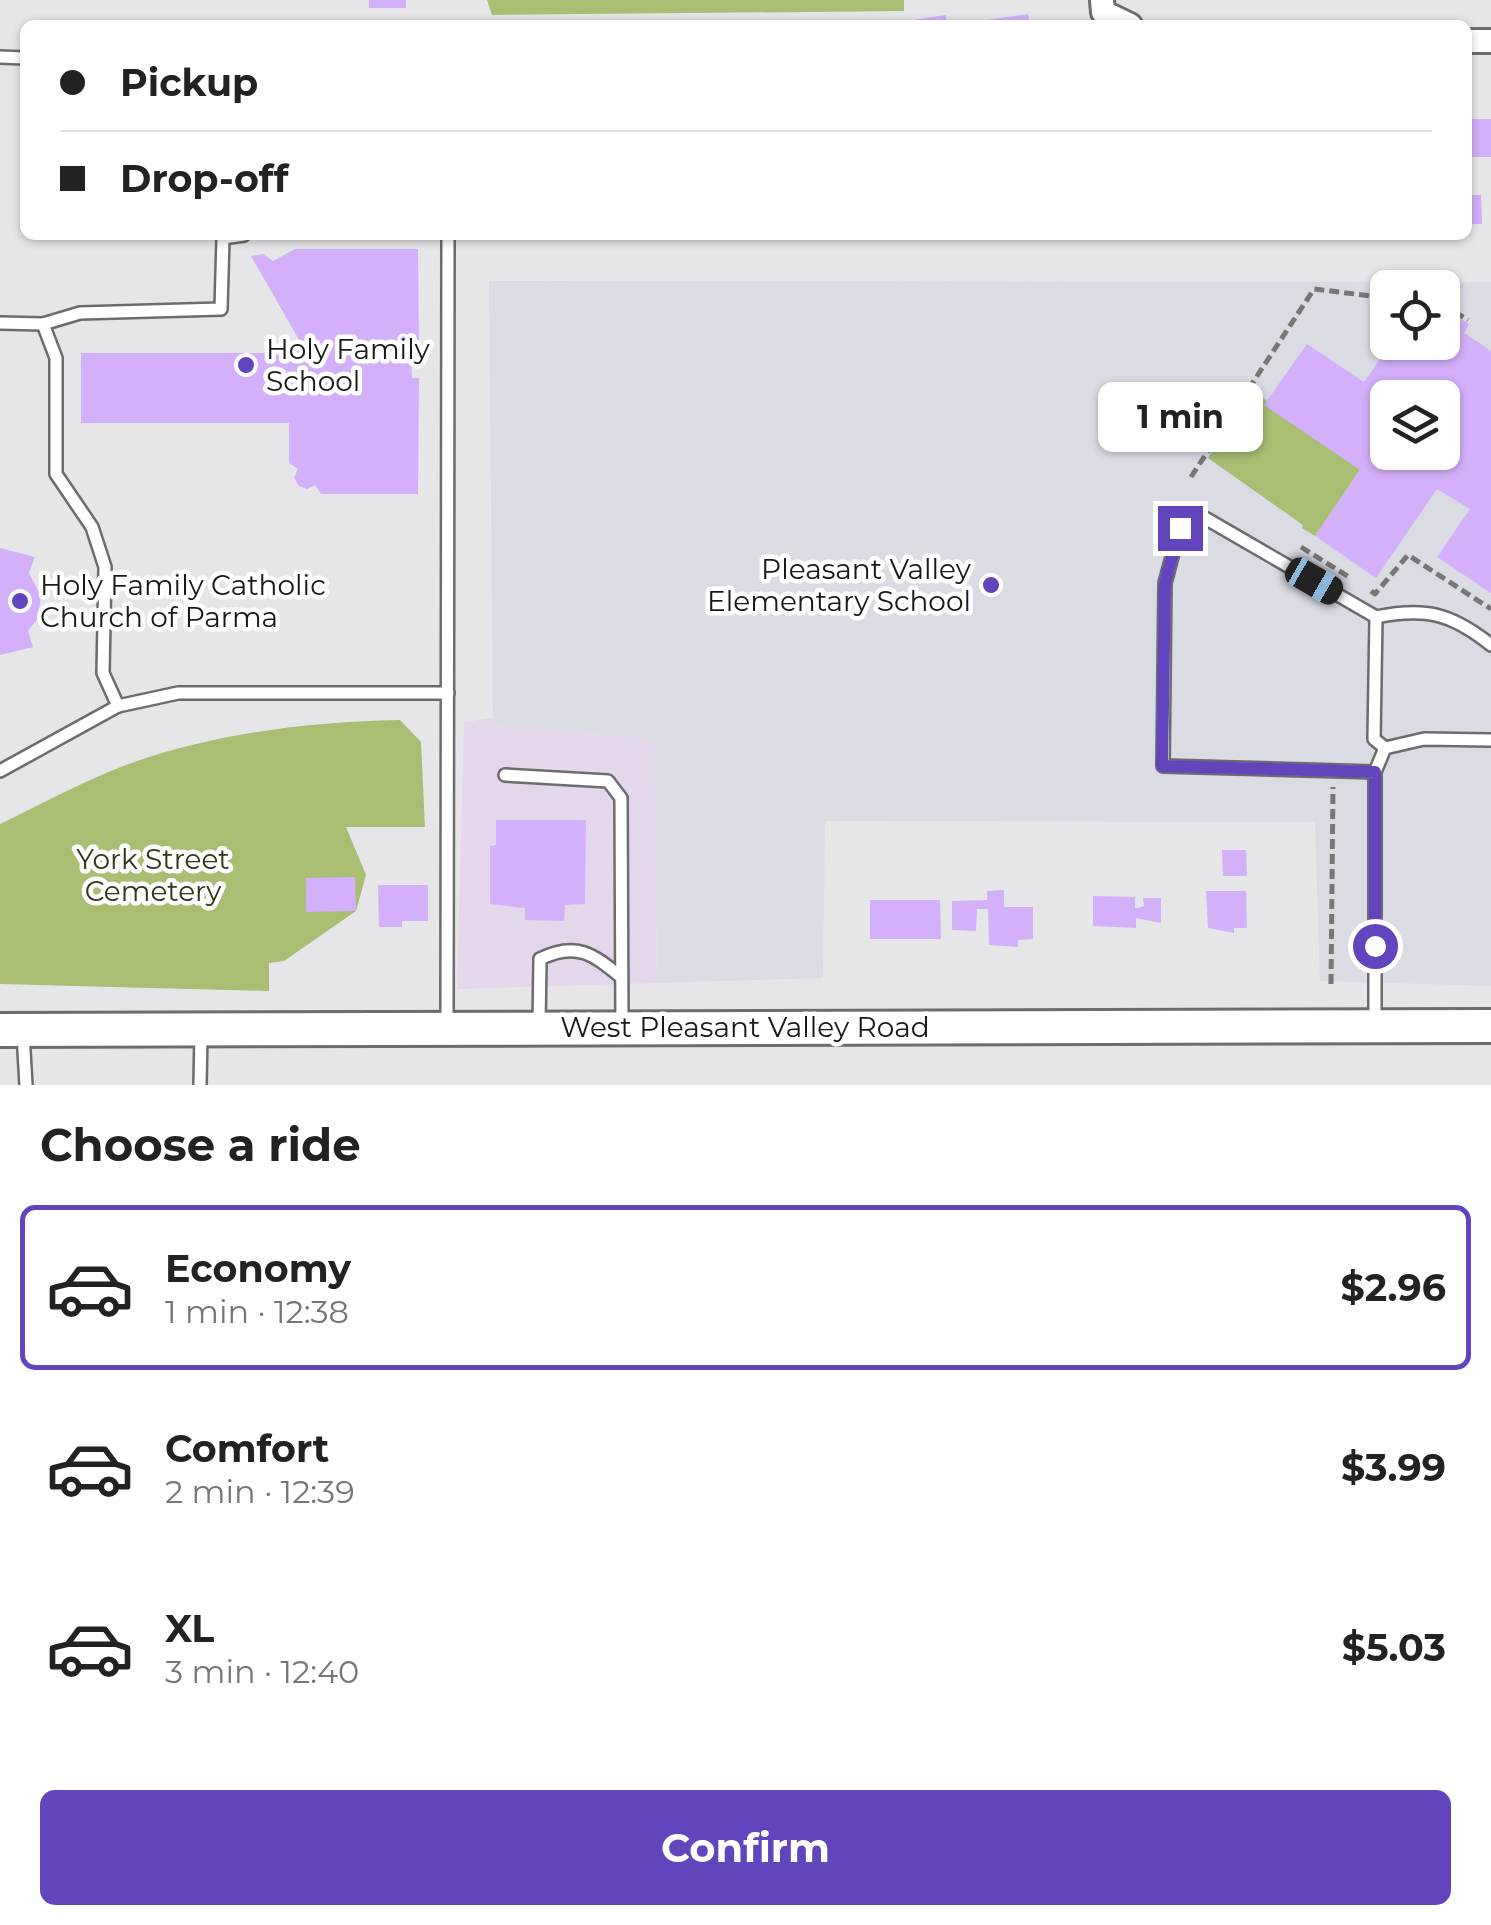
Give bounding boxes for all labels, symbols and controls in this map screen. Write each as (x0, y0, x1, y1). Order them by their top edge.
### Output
text: Pickup (120, 59, 258, 106)
text: Drop-off (120, 155, 289, 202)
map controls (1370, 270, 1460, 470)
button: locate (1370, 270, 1460, 360)
place label: Holy Family School (266, 332, 431, 398)
marker: Holy Family School (235, 354, 257, 376)
button: layers (1370, 380, 1460, 470)
callout: 1 min (1098, 383, 1262, 453)
text: 1 min (1137, 397, 1224, 436)
route end (1158, 506, 1203, 551)
place label: Pleasant Valley Elementary School (707, 552, 972, 618)
car (1281, 553, 1347, 609)
place label: Holy Family Catholic Church of Parma (40, 568, 326, 634)
marker: Pleasant Valley Elementary School (980, 574, 1002, 596)
marker: Holy Family Catholic Church of Parma (9, 590, 31, 612)
park label: York Street Cemetery (76, 842, 230, 908)
route start (1353, 924, 1398, 969)
street label: West Pleasant Valley Road (560, 1010, 930, 1044)
text: Choose a ride (40, 1117, 361, 1172)
icon: car (45, 1243, 135, 1333)
text: Economy (165, 1245, 351, 1292)
text: $2.96 (1341, 1264, 1446, 1311)
text: 1 min · 12:38 (165, 1292, 349, 1331)
icon: car (45, 1423, 135, 1513)
text: Comfort (165, 1425, 329, 1472)
text: $3.99 (1341, 1444, 1446, 1491)
text: 2 min · 12:39 (165, 1472, 355, 1511)
icon: car (45, 1603, 135, 1693)
text: XL (165, 1605, 214, 1652)
text: $5.03 (1342, 1624, 1446, 1671)
text: 3 min · 12:40 (165, 1652, 359, 1691)
button: Confirm (40, 1790, 1451, 1905)

